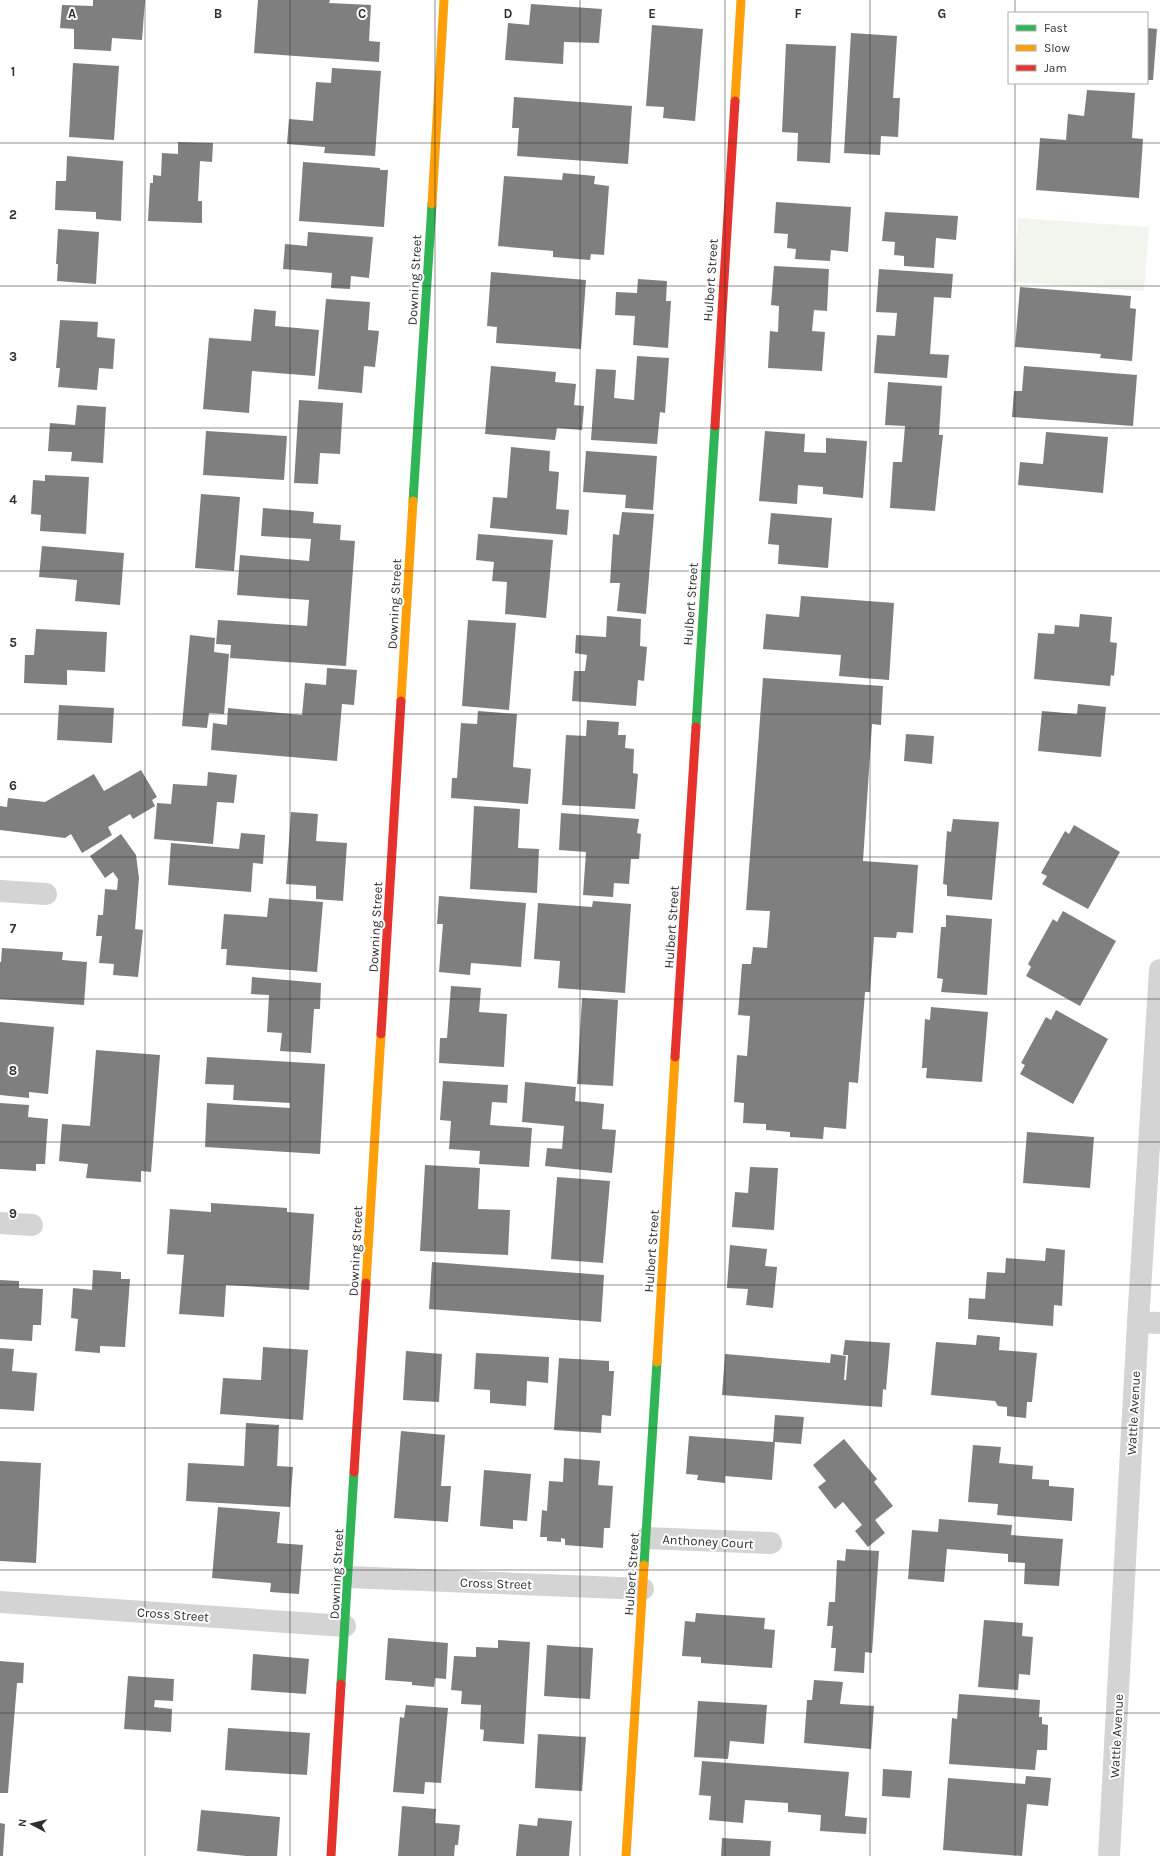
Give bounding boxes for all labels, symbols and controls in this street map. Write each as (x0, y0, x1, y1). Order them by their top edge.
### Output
text: A (68, 6, 76, 21)
text: B (214, 6, 222, 21)
text: C (358, 6, 366, 21)
text: D (504, 6, 513, 21)
text: E (648, 6, 656, 21)
text: F (794, 6, 802, 21)
text: G (938, 6, 946, 21)
legend (1008, 12, 1148, 84)
text: Fast (1044, 21, 1068, 35)
text: Slow (1044, 41, 1070, 55)
text: Jam (1044, 61, 1067, 75)
text: 1 (11, 64, 15, 79)
text: 2 (9, 207, 17, 222)
street label: Downing Street (405, 234, 424, 326)
street label: Hulbert Street (700, 238, 721, 322)
text: 3 (9, 349, 17, 364)
text: 4 (9, 492, 17, 507)
street label: Downing Street (385, 558, 404, 650)
street label: Hulbert Street (680, 562, 701, 646)
text: 5 (9, 635, 17, 650)
text: 6 (9, 778, 17, 793)
street label: Downing Street (366, 881, 385, 973)
street label: Hulbert Street (661, 885, 682, 969)
text: 7 (10, 921, 17, 936)
text: 8 (9, 1063, 17, 1078)
street label: Downing Street (346, 1205, 365, 1297)
text: 9 (9, 1206, 17, 1221)
street label: Hulbert Street (641, 1209, 662, 1293)
street label: Wattle Avenue (1124, 1370, 1143, 1456)
street label: Downing Street (327, 1528, 346, 1620)
street label: Hulbert Street (621, 1532, 642, 1616)
street label: Anthoney Court (662, 1532, 754, 1551)
street label: Cross Street (460, 1575, 532, 1592)
street label: Cross Street (136, 1604, 210, 1625)
street label: Wattle Avenue (1107, 1693, 1126, 1779)
north arrow (12, 1804, 52, 1844)
text: N (16, 1818, 30, 1828)

